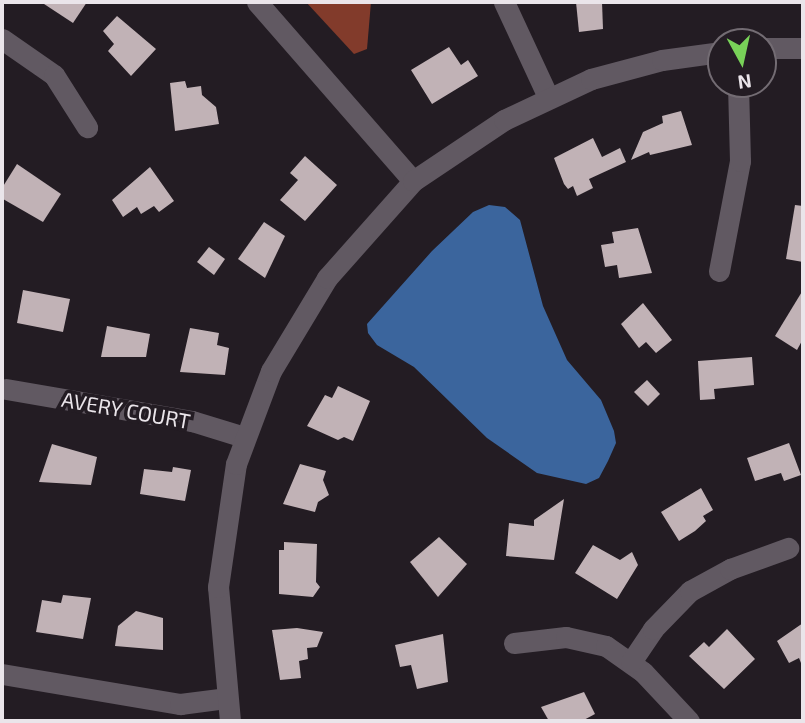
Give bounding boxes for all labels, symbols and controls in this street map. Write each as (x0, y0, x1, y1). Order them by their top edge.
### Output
north arrow (707, 28, 777, 98)
text: N (736, 70, 753, 95)
street label: AVERY COURT (59, 386, 193, 434)

